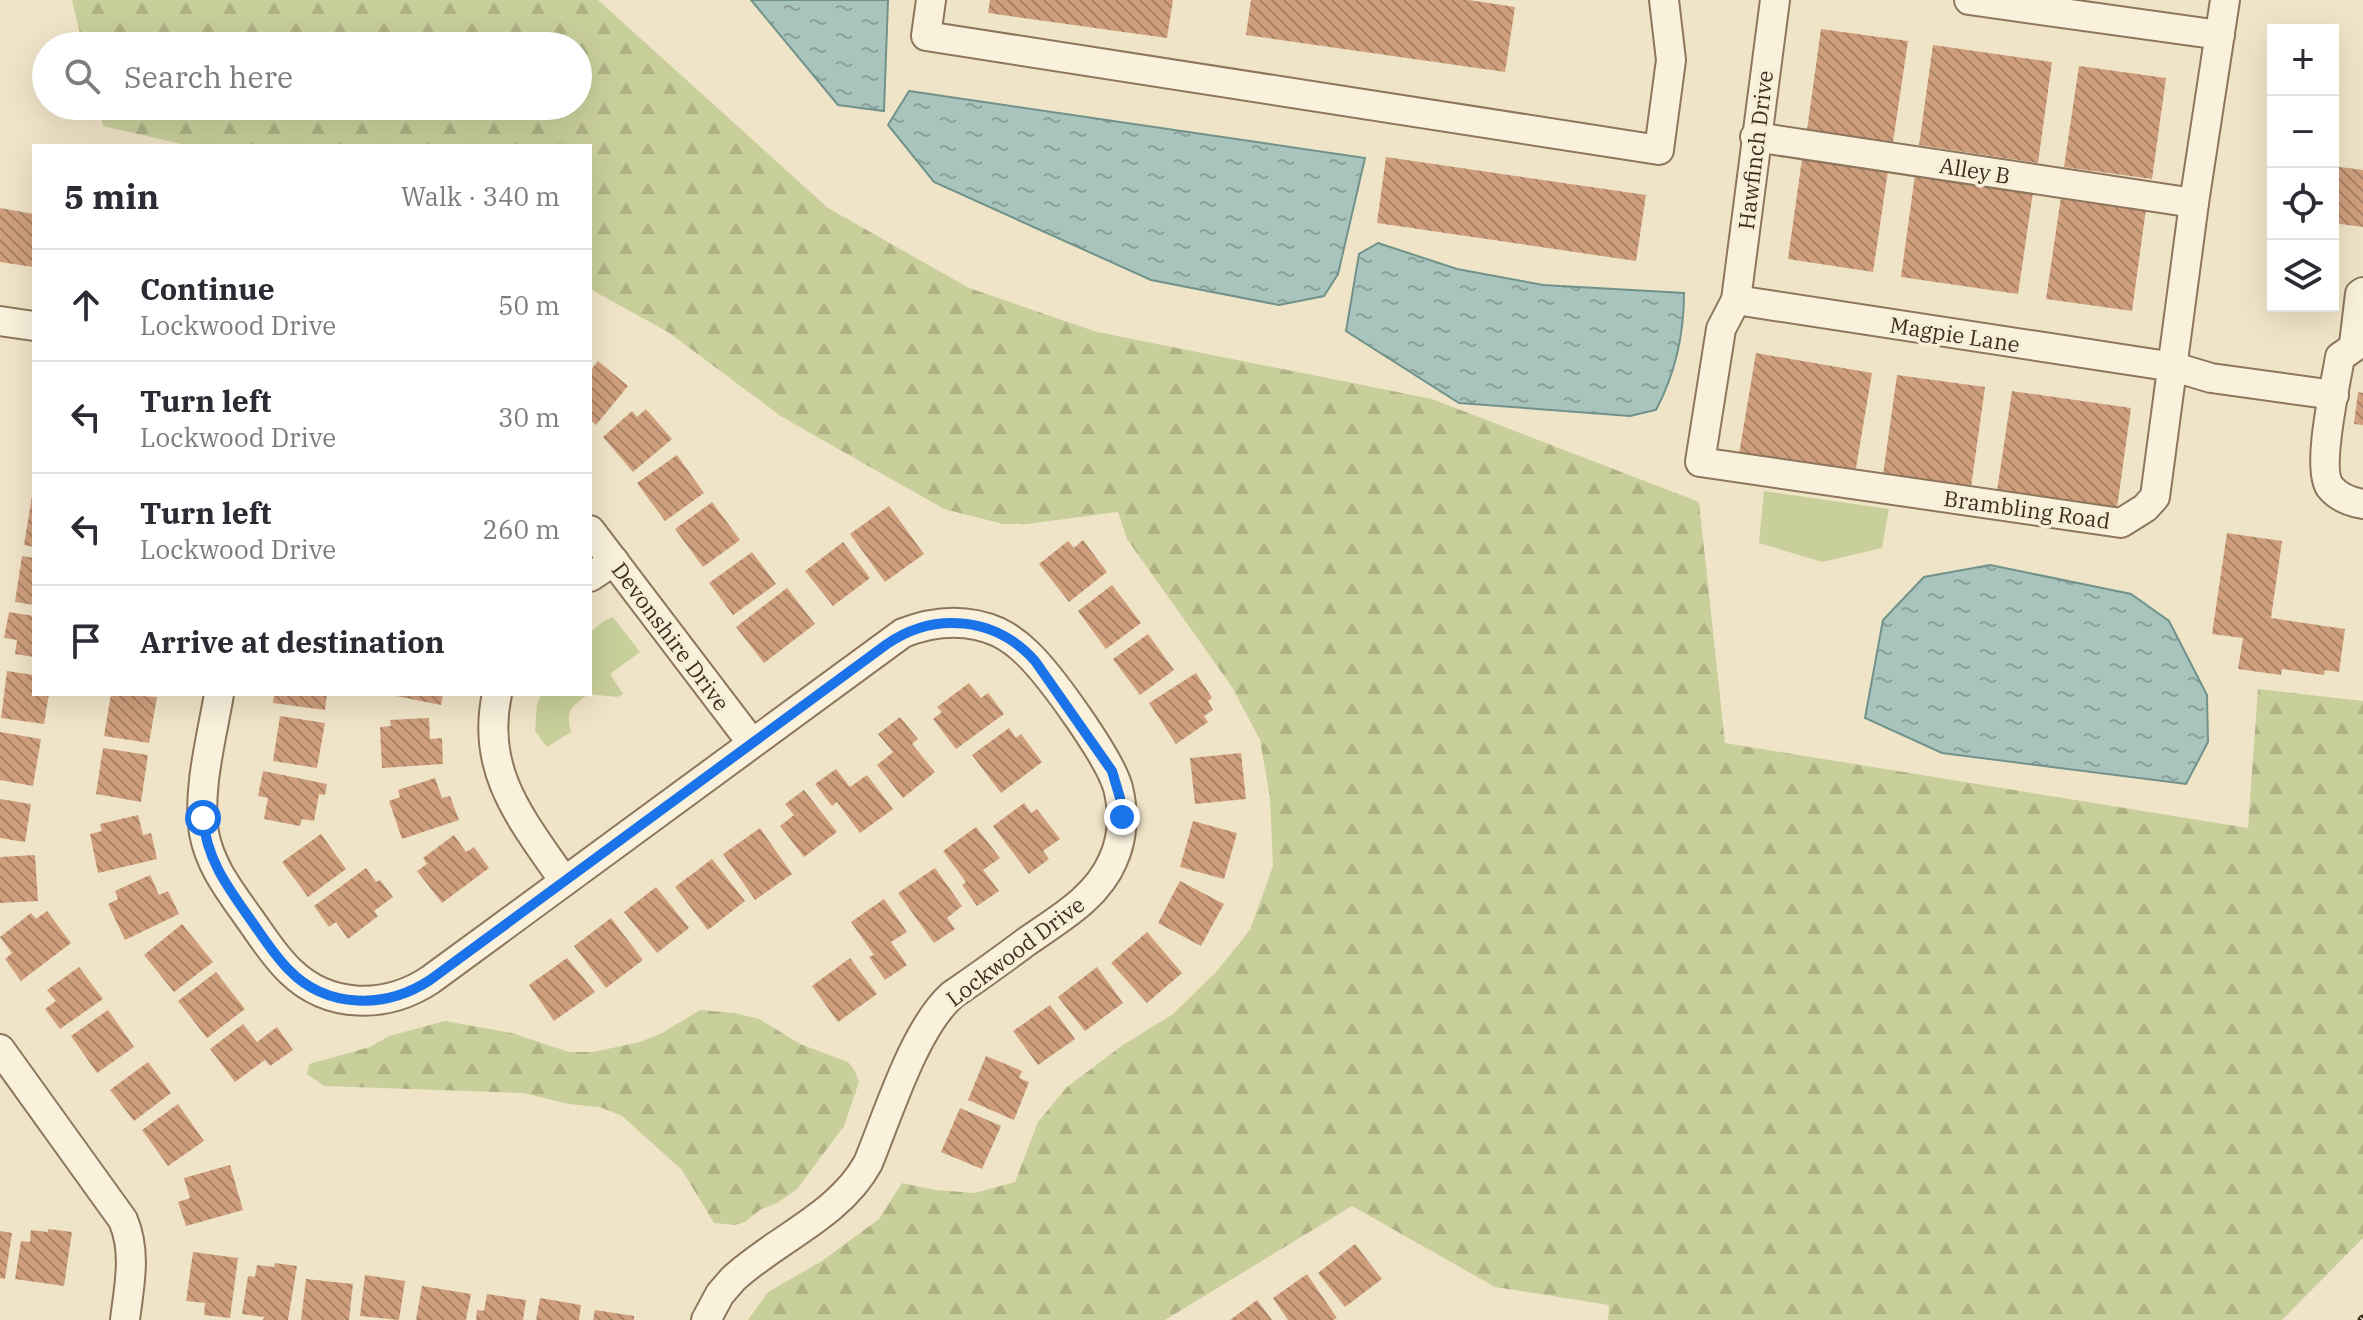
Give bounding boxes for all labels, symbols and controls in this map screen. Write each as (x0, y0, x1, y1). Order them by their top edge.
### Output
map controls (2267, 24, 2339, 312)
button: + (2267, 24, 2339, 96)
search box (32, 32, 592, 120)
icon: search (60, 54, 104, 98)
text: Search here (124, 57, 293, 96)
street label: Hawfinch Drive (1731, 69, 1779, 231)
button: − (2267, 96, 2339, 168)
street label: Alley B (1937, 150, 2013, 190)
button: locate (2267, 168, 2339, 240)
text: 5 min (64, 174, 159, 218)
text: Walk · 340 m (401, 179, 560, 213)
button: layers (2267, 240, 2339, 312)
text: Continue (140, 269, 275, 308)
icon: ahead (64, 283, 108, 327)
text: 50 m (498, 288, 560, 322)
text: Lockwood Drive (140, 308, 336, 342)
street label: Magpie Lane (1888, 309, 2022, 359)
text: Turn left (140, 381, 272, 420)
icon: left (64, 395, 108, 439)
text: 30 m (498, 400, 560, 434)
text: Lockwood Drive (140, 420, 336, 454)
street label: Brambling Road (1942, 483, 2112, 535)
text: Turn left (140, 493, 272, 532)
icon: left (64, 507, 108, 551)
text: 260 m (482, 512, 560, 546)
text: Lockwood Drive (140, 532, 336, 566)
street label: Devonshire Drive (606, 556, 736, 716)
icon: arrive (64, 619, 108, 663)
text: Arrive at destination (140, 622, 445, 661)
route end (1104, 799, 1140, 835)
route start (185, 800, 221, 836)
street label: Lockwood Drive (940, 889, 1090, 1013)

